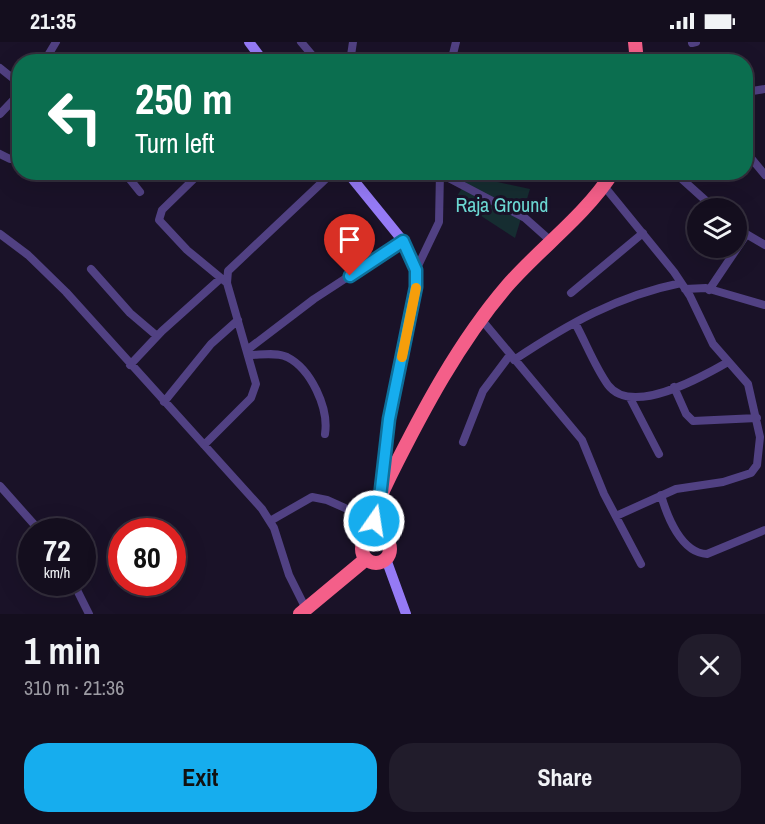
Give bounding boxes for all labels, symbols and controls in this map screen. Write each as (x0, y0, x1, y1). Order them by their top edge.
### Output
text: 21:35 (30, 6, 76, 36)
text: 250 m (135, 71, 233, 127)
icon: left (36, 78, 114, 156)
text: Turn left (135, 125, 214, 161)
park label: Raja Ground (456, 191, 548, 218)
map controls (687, 198, 747, 258)
button: layers (687, 198, 747, 258)
pin (324, 214, 375, 276)
icon: arrive (333, 223, 366, 256)
position arrow (342, 489, 406, 553)
speed limit sign: 80 (108, 518, 186, 596)
text: 72 (43, 530, 71, 570)
text: km/h (44, 562, 70, 583)
text: 1 min (24, 627, 101, 675)
button: close (678, 634, 741, 697)
text: 310 m · 21:36 (24, 674, 124, 701)
button: Exit (24, 743, 377, 812)
button: Share (389, 743, 741, 812)

